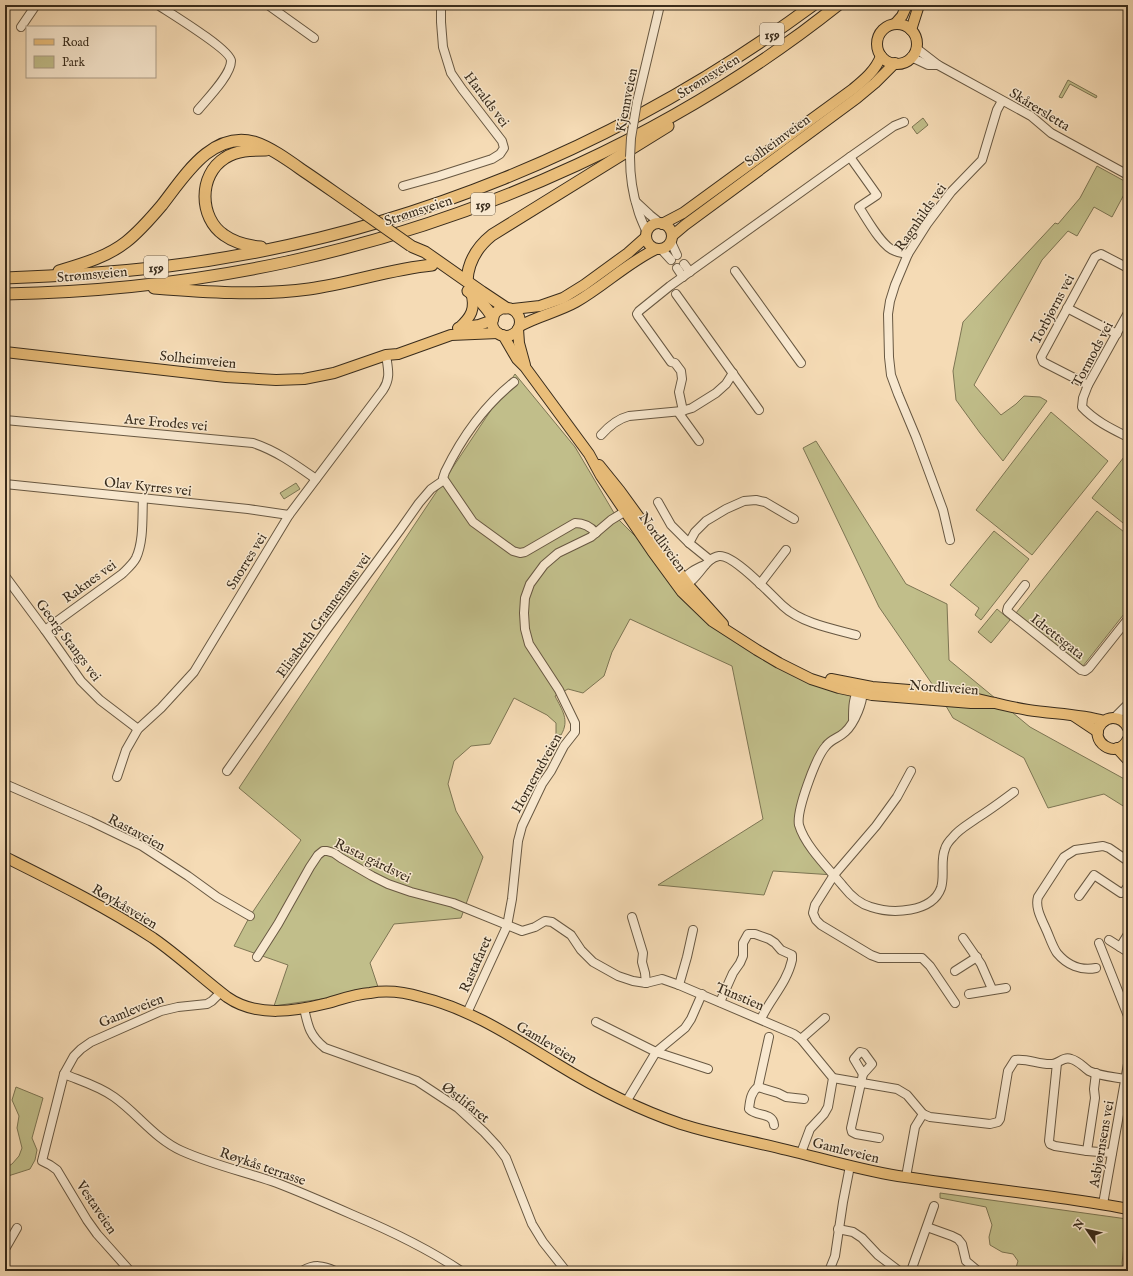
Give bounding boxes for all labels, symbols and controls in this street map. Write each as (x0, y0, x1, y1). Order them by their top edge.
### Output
road number: 159 (760, 23, 784, 45)
legend (26, 26, 156, 78)
text: Road (62, 35, 90, 50)
street label: Strømsveien (674, 50, 744, 103)
text: Park (62, 55, 85, 70)
street label: Kjennveien (612, 66, 642, 134)
street label: Haralds vei (460, 68, 513, 131)
street label: Skårersletta (1006, 84, 1074, 136)
street label: Solheimveien (741, 111, 814, 171)
street label: Ragnhilds vei (891, 180, 951, 255)
street label: Strømsveien (382, 191, 455, 230)
road number: 159 (471, 193, 495, 215)
road number: 159 (144, 256, 168, 278)
street label: Strømsveien (56, 263, 129, 287)
street label: Torbjørns vei (1027, 271, 1079, 348)
street label: Tormods vei (1068, 318, 1118, 390)
street label: Solheimveien (159, 347, 238, 373)
street label: Are Frodes vei (122, 410, 209, 436)
street label: Olav Kyrres vei (103, 473, 193, 501)
street label: Nordliveien (634, 509, 690, 576)
street label: Snorres vei (222, 530, 271, 593)
street label: Elisabeth Grannemans vei (273, 550, 375, 681)
street label: Raknes vei (59, 556, 120, 607)
street label: Georg Stangs vei (31, 596, 105, 685)
street label: Idrettsgata (1027, 610, 1089, 664)
street label: Nordliveien (909, 677, 980, 699)
street label: Hornerudveien (508, 730, 566, 816)
street label: Rastaveien (105, 810, 169, 856)
street label: Rasta gårdsvei (331, 835, 414, 887)
street label: Røykåsveien (88, 880, 161, 934)
street label: Rastafaret (456, 933, 496, 995)
street label: Tunstien (713, 979, 767, 1015)
street label: Gamleveien (96, 990, 167, 1032)
street label: Gamleveien (513, 1018, 581, 1068)
street label: Østlifaret (438, 1078, 493, 1127)
street label: Asbjørnsens vei (1085, 1099, 1119, 1190)
street label: Gamleveien (810, 1134, 882, 1168)
street label: Røykås terrasse (217, 1144, 309, 1190)
street label: Vestaveien (71, 1177, 121, 1238)
north arrow (1067, 1210, 1107, 1250)
text: N (1071, 1217, 1088, 1234)

